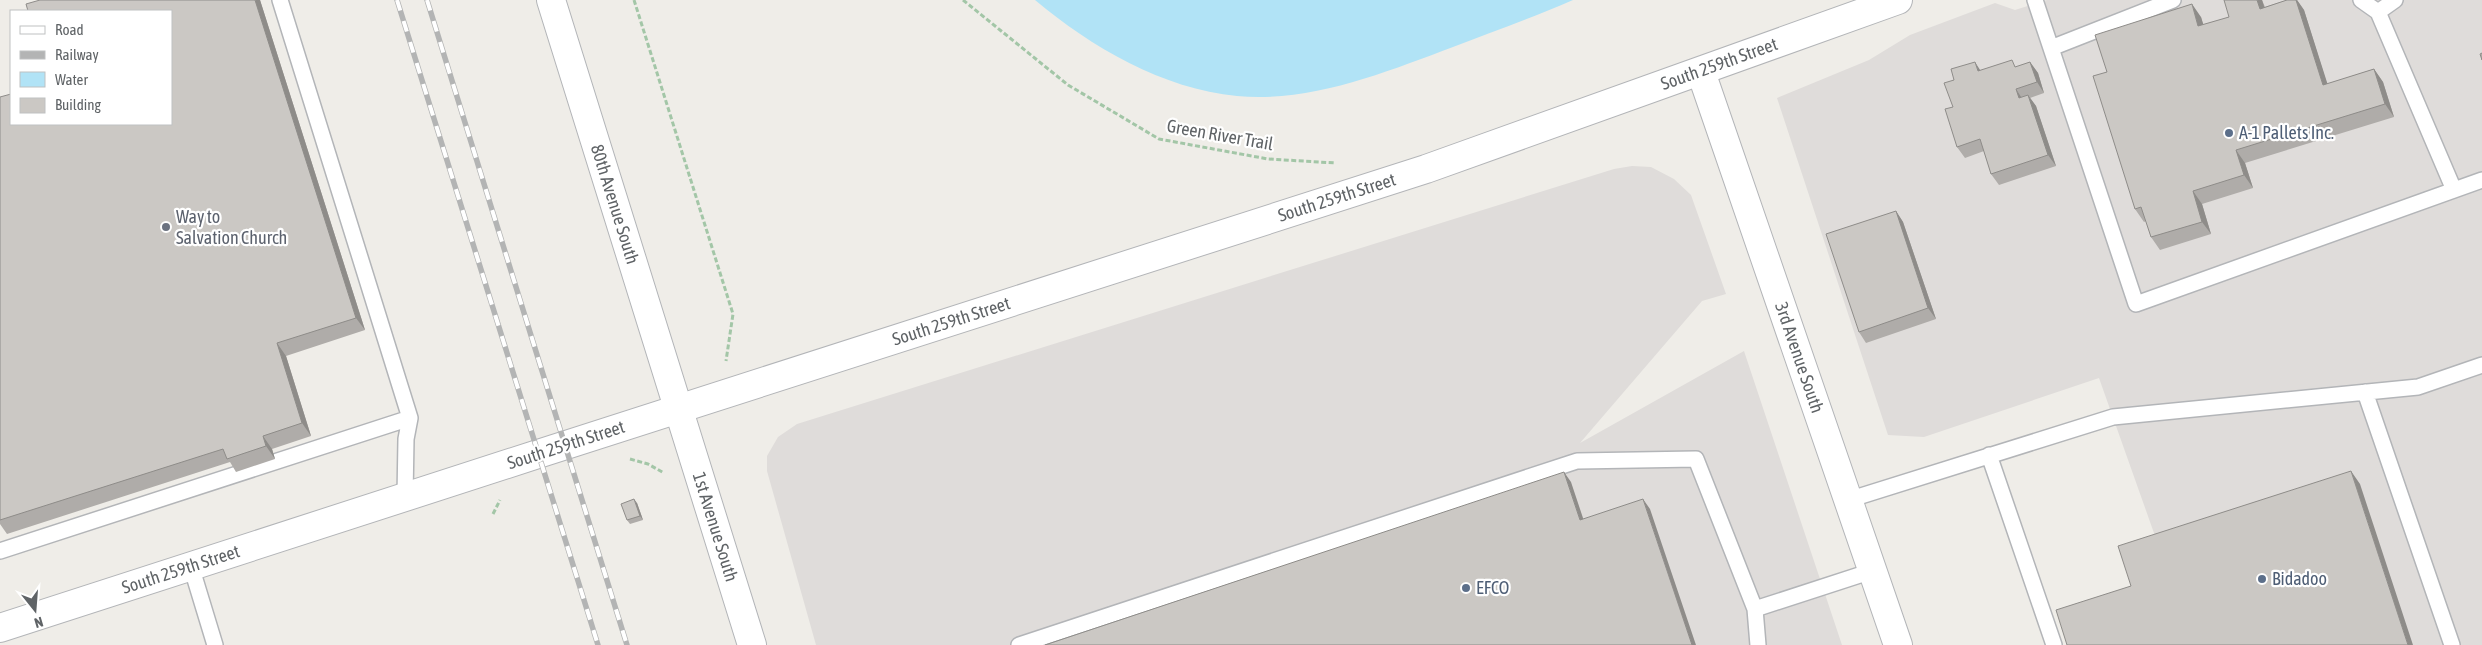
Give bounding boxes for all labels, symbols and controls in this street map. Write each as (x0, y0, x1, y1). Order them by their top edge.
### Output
legend (10, 10, 172, 125)
text: Road (55, 21, 84, 38)
street label: South 259th Street (1658, 33, 1780, 94)
text: Railway (55, 46, 99, 63)
text: Water (55, 71, 88, 88)
text: Building (55, 96, 101, 113)
street label: Green River Trail (1165, 115, 1275, 154)
place label: A-1 Pallets Inc. (2239, 122, 2334, 143)
marker: A-1 Pallets Inc. (2223, 127, 2235, 139)
street label: 80th Avenue South (587, 142, 644, 267)
street label: South 259th Street (1275, 168, 1398, 226)
place label: Way to Salvation Church (176, 206, 287, 248)
marker: Way to Salvation Church (160, 221, 172, 233)
street label: South 259th Street (890, 292, 1013, 350)
street label: 3rd Avenue South (1771, 299, 1828, 416)
street label: South 259th Street (504, 416, 627, 473)
street label: 1st Avenue South (689, 470, 743, 584)
street label: South 259th Street (119, 540, 242, 598)
place label: Bidadoo (2272, 568, 2327, 589)
marker: Bidadoo (2256, 573, 2268, 585)
place label: EFCO (1476, 577, 1509, 598)
marker: EFCO (1460, 582, 1472, 594)
north arrow (10, 585, 60, 635)
text: N (33, 614, 45, 631)

